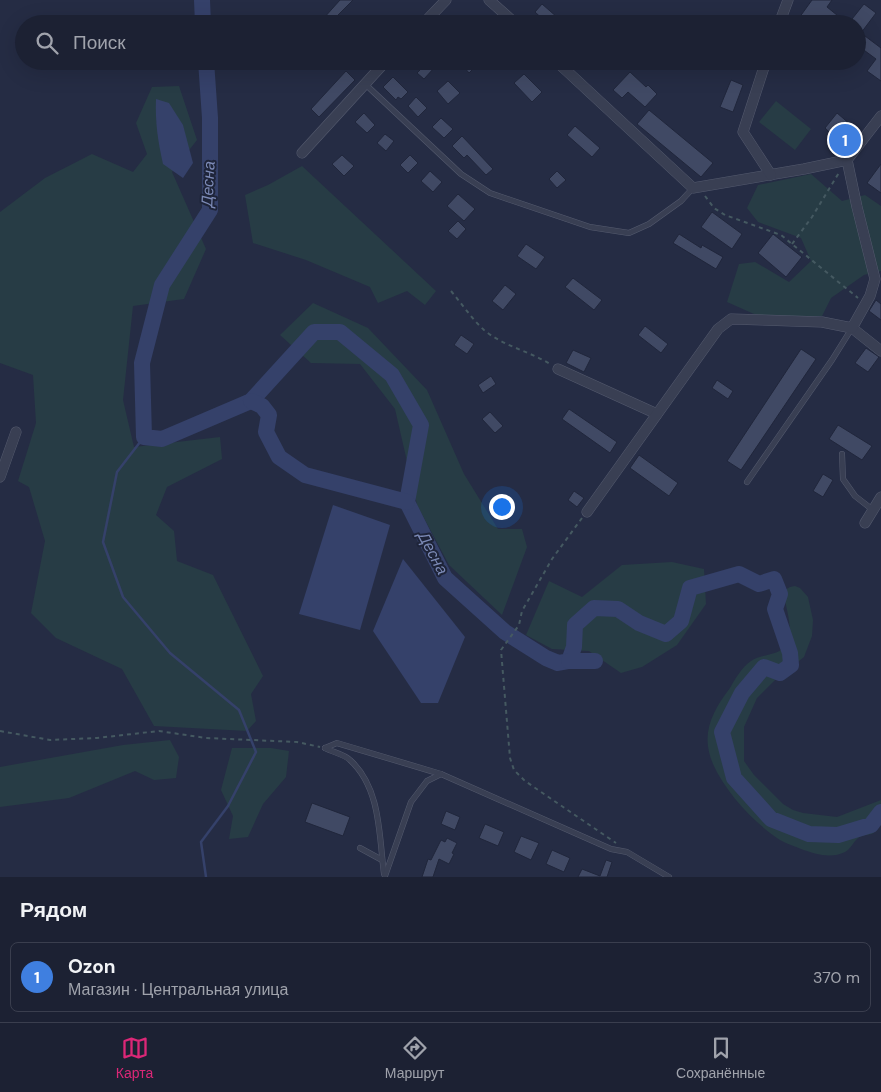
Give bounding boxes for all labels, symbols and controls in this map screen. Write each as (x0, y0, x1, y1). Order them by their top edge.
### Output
search box (15, 15, 866, 70)
icon: search (33, 29, 61, 57)
text: Поиск (73, 30, 126, 55)
pin: 1 (829, 121, 861, 159)
water label: Десна (196, 161, 220, 209)
your location (489, 494, 515, 520)
water label: Десна (412, 526, 453, 578)
text: Рядом (20, 896, 87, 924)
text: Ozon (68, 954, 116, 979)
text: 1 (34, 967, 40, 988)
text: 370 m (813, 967, 860, 988)
text: Магазин · Центральная улица (68, 979, 288, 1000)
tab: Карта (116, 1034, 153, 1082)
tab: Маршрут (385, 1034, 444, 1082)
tab: Сохранённые (676, 1034, 765, 1082)

